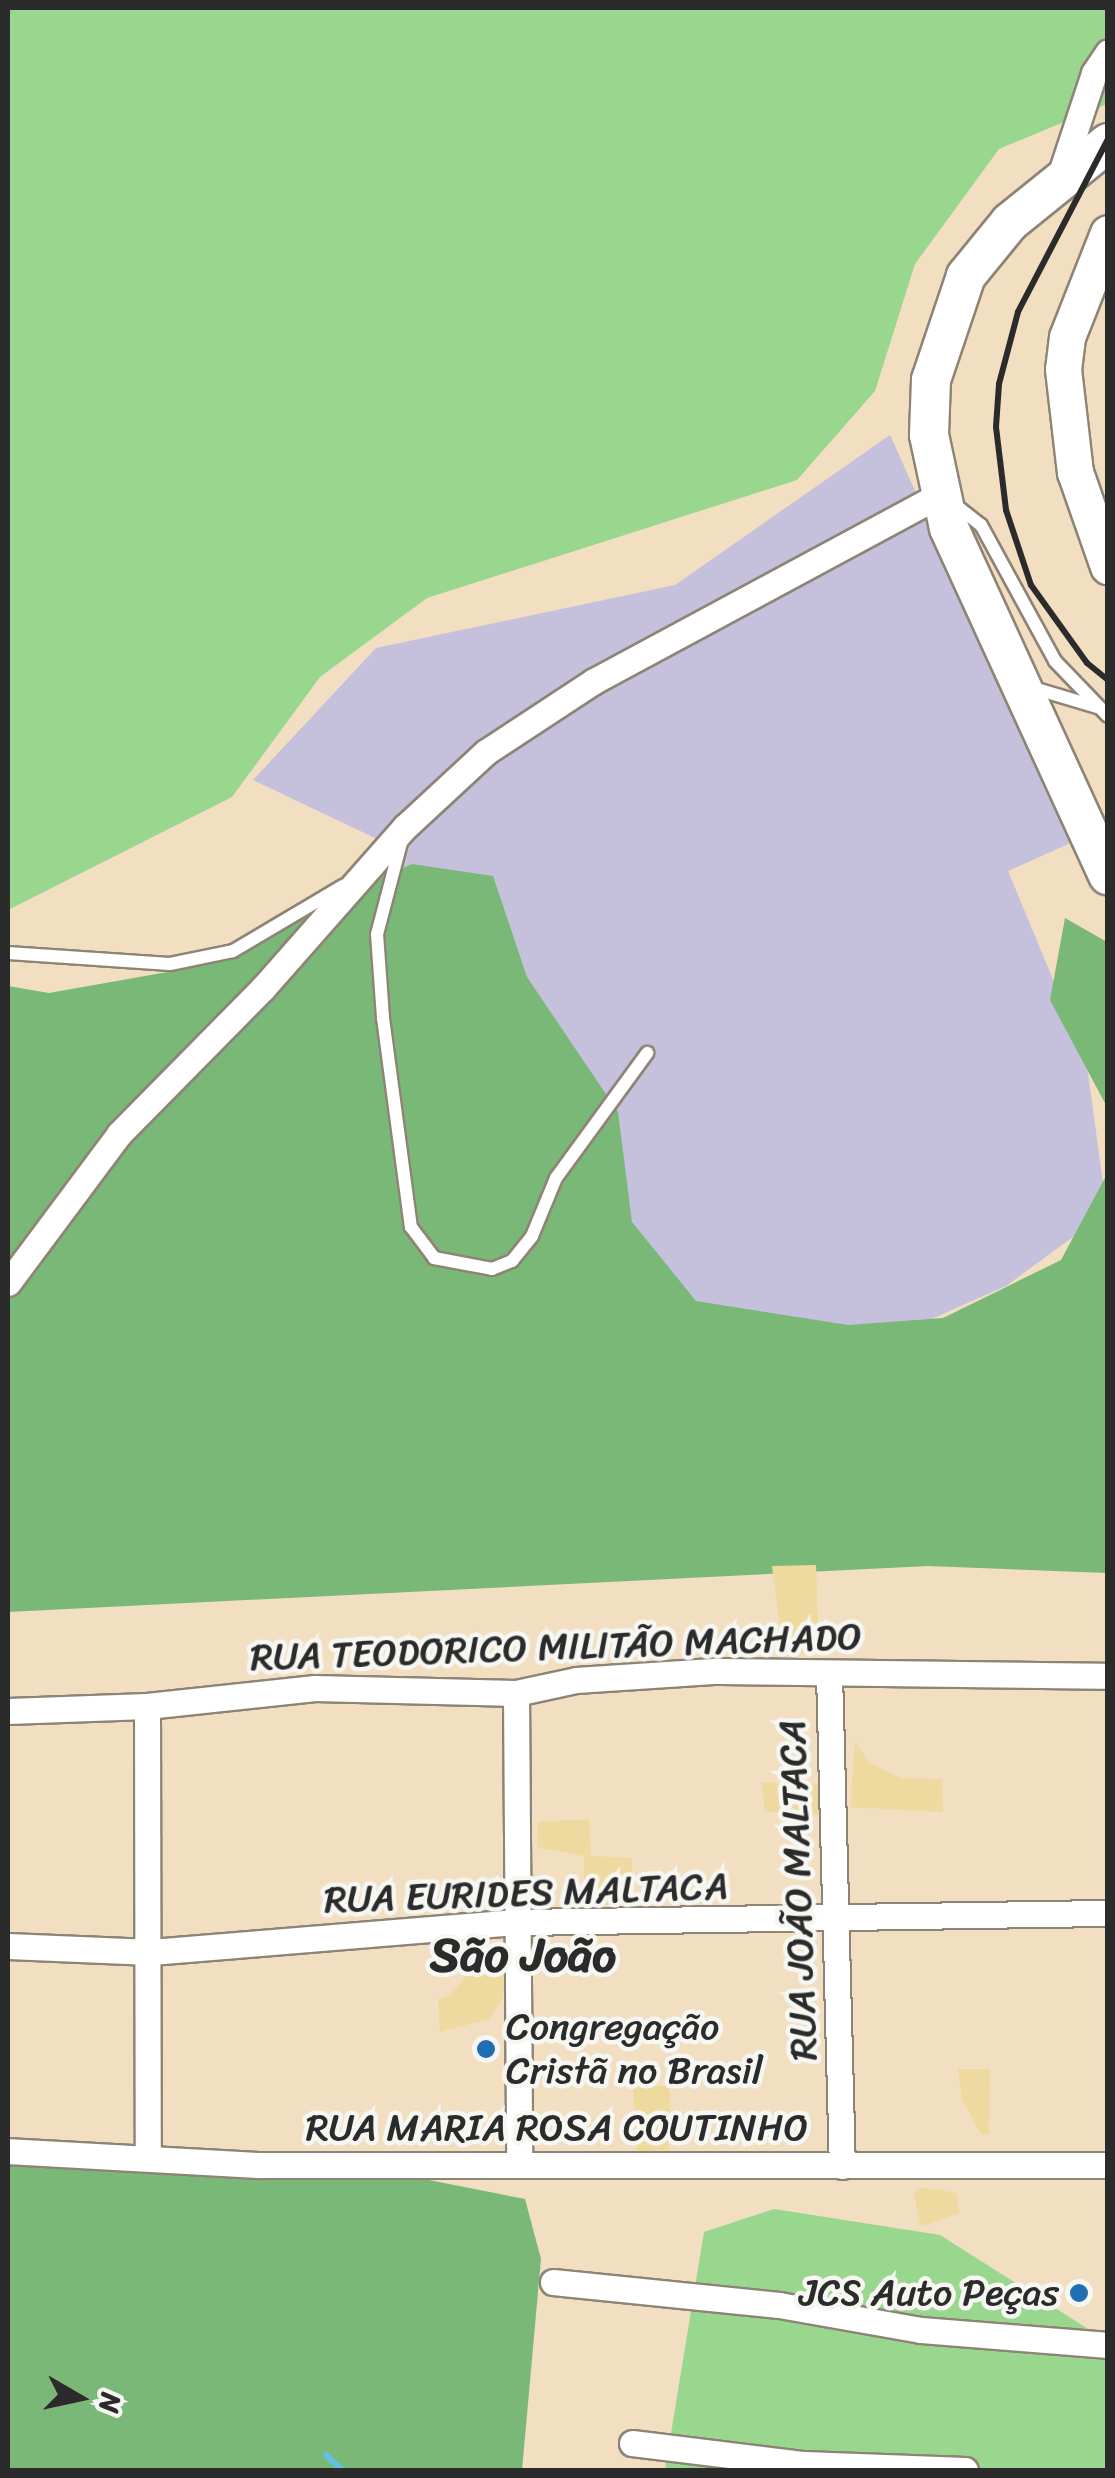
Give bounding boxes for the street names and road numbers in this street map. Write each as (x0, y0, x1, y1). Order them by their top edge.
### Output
street label: RUA TEODORICO MILITÃO MACHADO (246, 1613, 866, 1681)
street label: RUA JOÃO MALTACA (769, 1717, 827, 2063)
street label: RUA EURIDES MALTACA (327, 1863, 725, 1923)
street label: RUA MARIA ROSA COUTINHO (309, 2105, 805, 2151)

